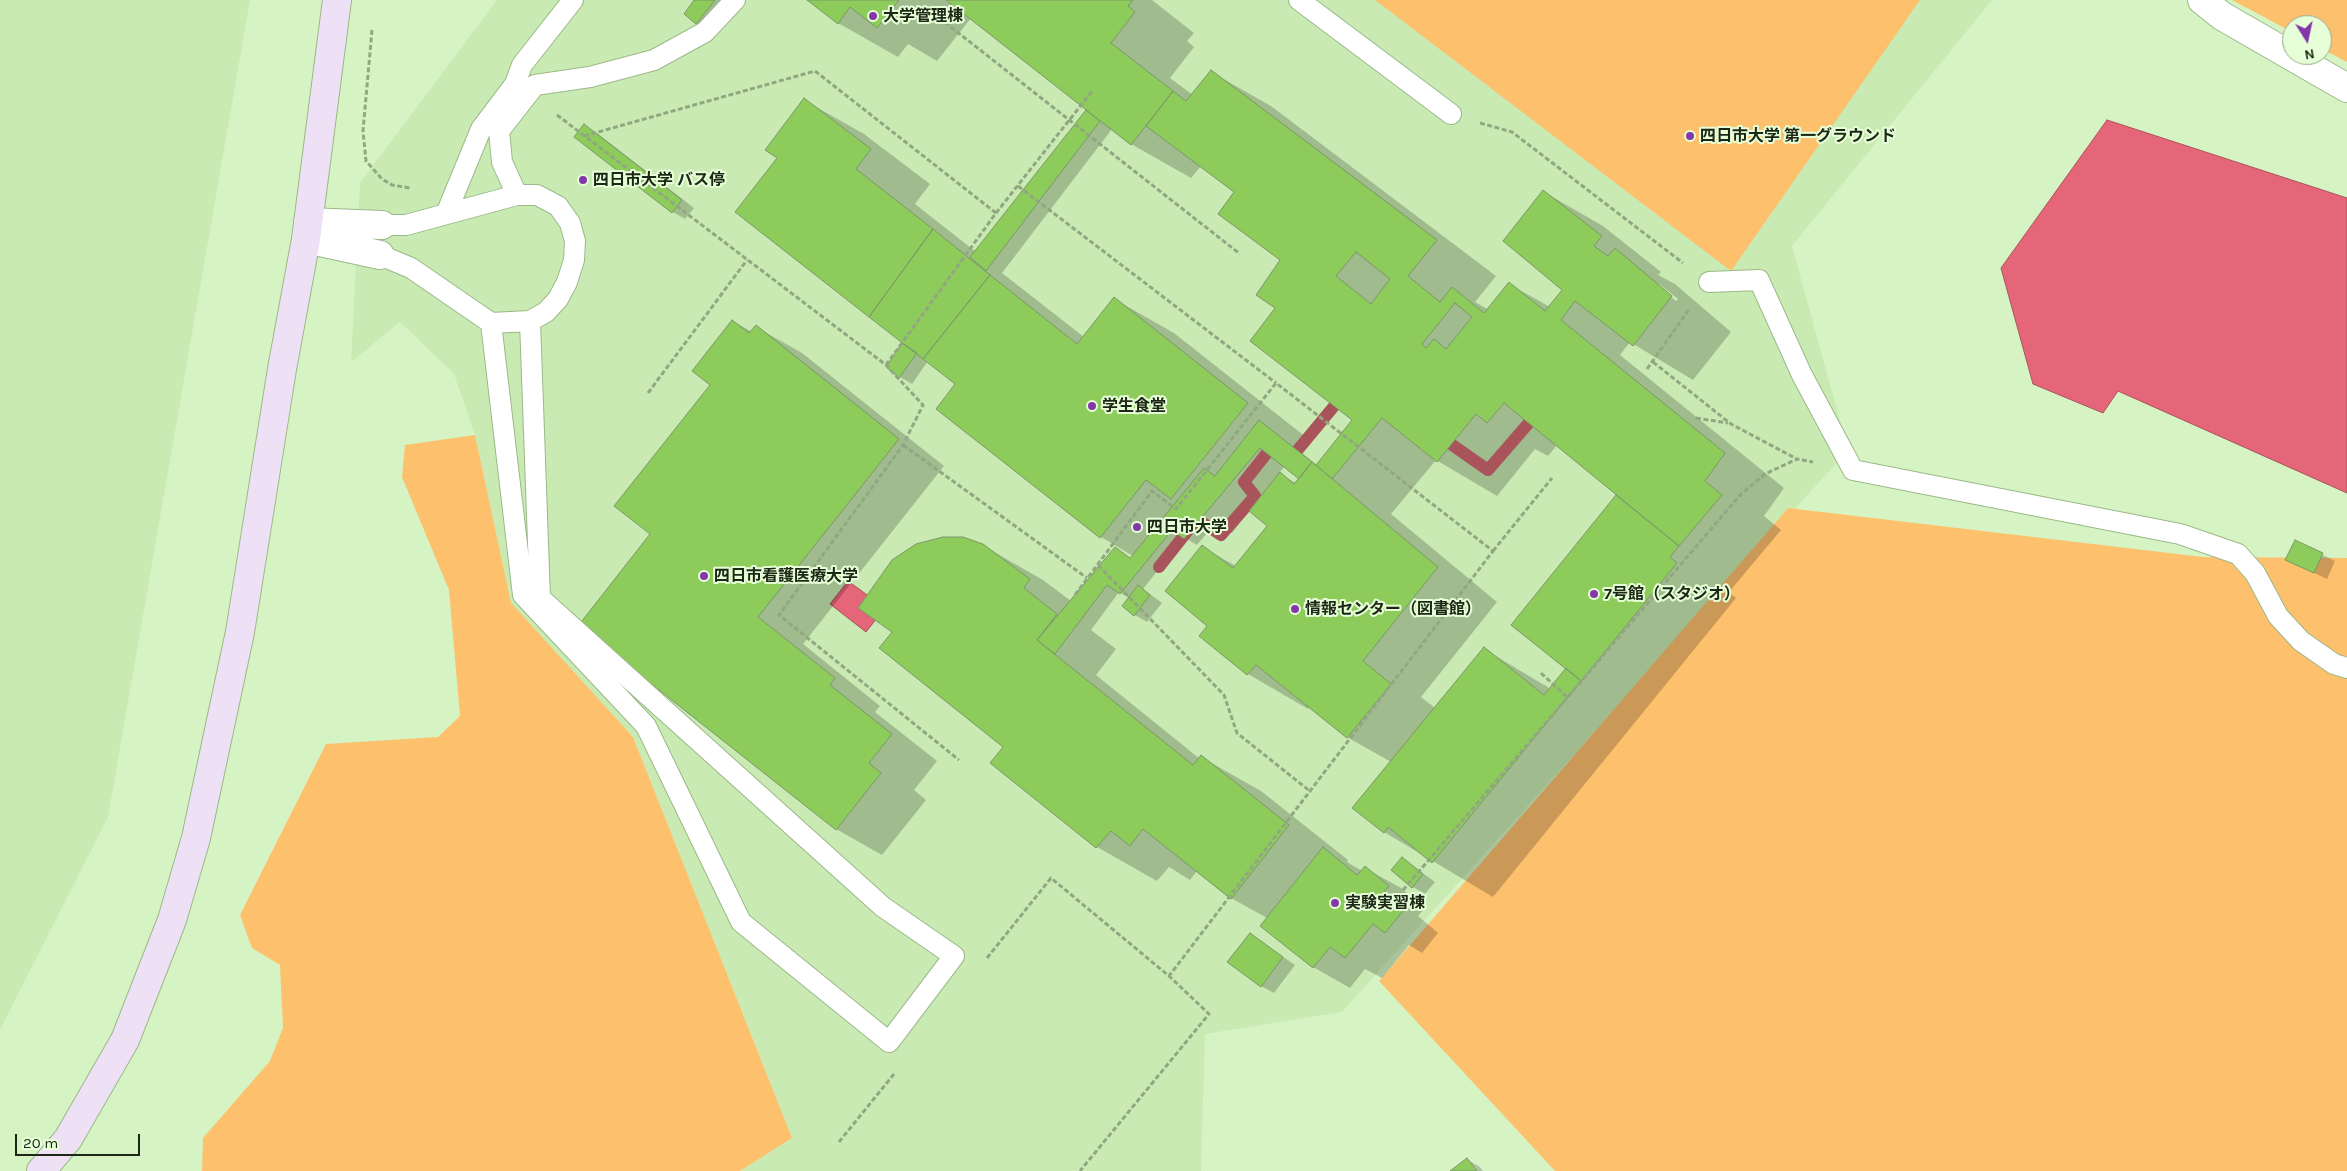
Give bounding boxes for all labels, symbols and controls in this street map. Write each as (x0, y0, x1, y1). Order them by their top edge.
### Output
place label: 大学管理棟 (883, 6, 963, 26)
marker: 大学管理棟 (867, 10, 879, 22)
north arrow (2282, 15, 2332, 65)
text: N (2303, 45, 2316, 64)
place label: 四日市大学 第一グラウンド (1700, 126, 1896, 146)
marker: 四日市大学 第一グラウンド (1684, 130, 1696, 142)
place label: 四日市大学 バス停 (593, 170, 725, 190)
marker: 四日市大学 バス停 (577, 174, 589, 186)
place label: 学生食堂 (1102, 396, 1166, 416)
marker: 学生食堂 (1086, 400, 1098, 412)
place label: 四日市大学 (1147, 517, 1227, 537)
marker: 四日市大学 (1131, 521, 1143, 533)
place label: 四日市看護医療大学 (714, 566, 858, 586)
marker: 四日市看護医療大学 (698, 570, 710, 582)
place label: 7号館（スタジオ） (1604, 584, 1740, 604)
marker: 7号館（スタジオ） (1588, 588, 1600, 600)
place label: 情報センター（図書館） (1305, 599, 1481, 619)
marker: 情報センター（図書館） (1289, 603, 1301, 615)
place label: 実験実習棟 (1345, 893, 1425, 913)
marker: 実験実習棟 (1329, 897, 1341, 909)
scale bar (18, 1124, 142, 1156)
text: 20 m (23, 1134, 58, 1152)

